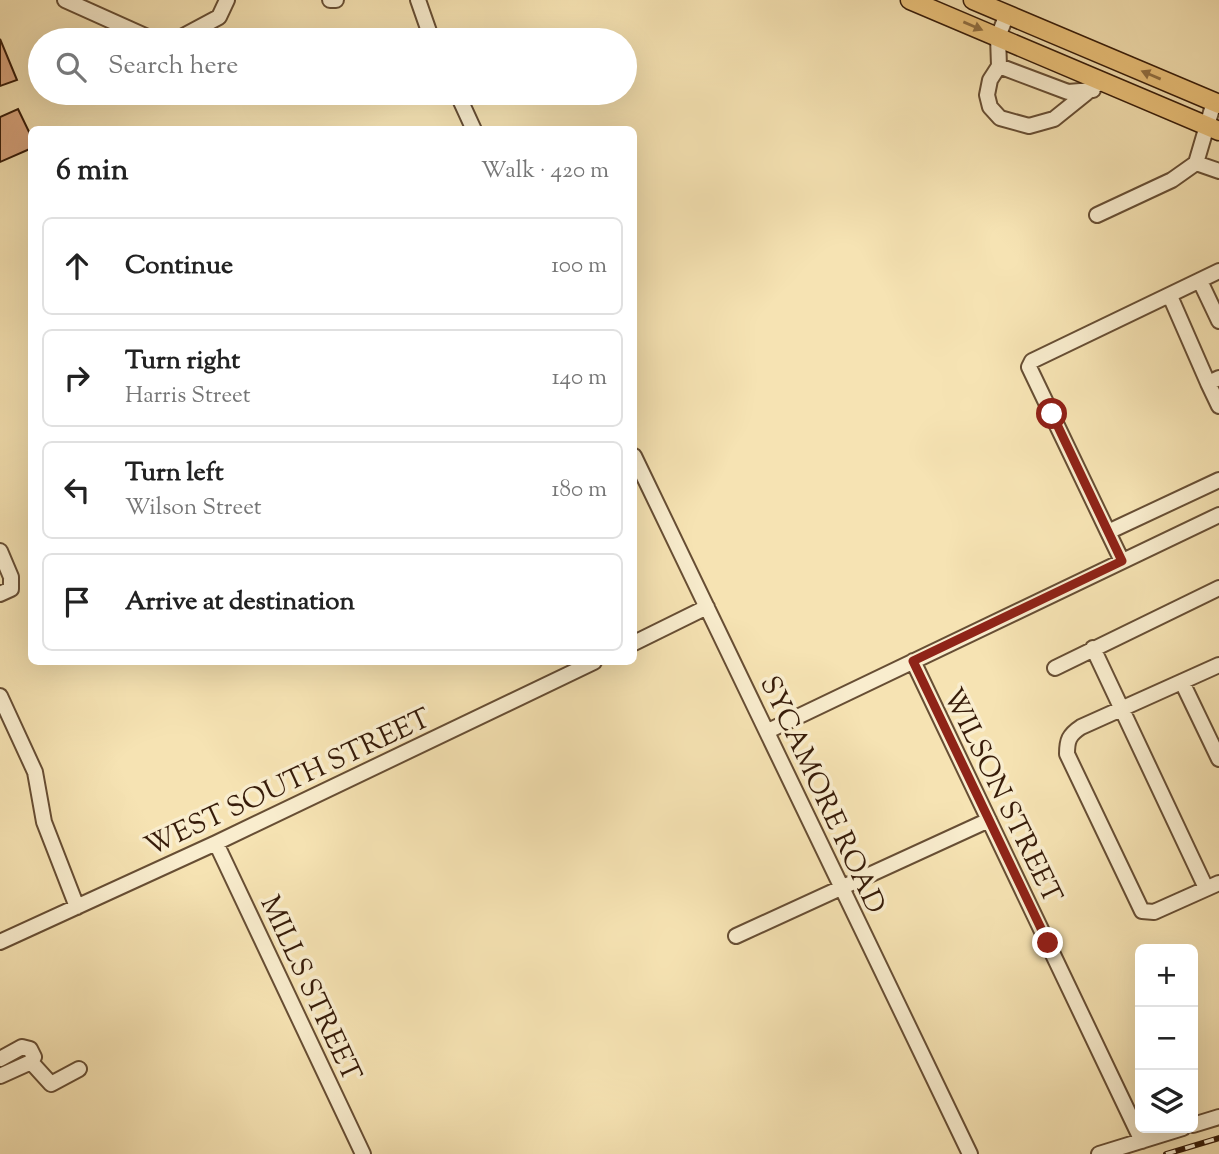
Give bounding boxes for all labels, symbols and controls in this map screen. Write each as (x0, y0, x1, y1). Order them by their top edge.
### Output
one-way arrow (962, 21, 983, 32)
search box (28, 28, 637, 105)
icon: search (52, 48, 90, 86)
text: Search here (108, 48, 238, 85)
one-way arrow (1141, 69, 1162, 80)
text: 6 min (56, 150, 128, 193)
text: Walk · 420 m (481, 155, 609, 188)
icon: ahead (58, 247, 96, 285)
text: Continue (125, 248, 233, 285)
text: 100 m (551, 250, 607, 283)
text: Turn right (125, 343, 240, 380)
icon: right (58, 359, 96, 397)
text: 140 m (552, 362, 607, 395)
text: Harris Street (125, 380, 251, 413)
route start (1036, 398, 1067, 429)
text: Turn left (125, 455, 224, 492)
icon: left (58, 471, 96, 509)
text: 180 m (552, 474, 607, 507)
text: Wilson Street (125, 492, 262, 525)
icon: arrive (58, 583, 96, 621)
text: Arrive at destination (125, 584, 355, 621)
street label: SYCAMORE ROAD (749, 670, 894, 921)
street label: WILSON STREET (932, 682, 1071, 911)
street label: WEST SOUTH STREET (139, 700, 438, 868)
street label: MILLS STREET (249, 890, 370, 1089)
route end (1032, 927, 1063, 958)
map controls (1135, 944, 1198, 1133)
button: + (1135, 944, 1198, 1007)
button: − (1135, 1007, 1198, 1070)
button: layers (1135, 1070, 1198, 1133)

